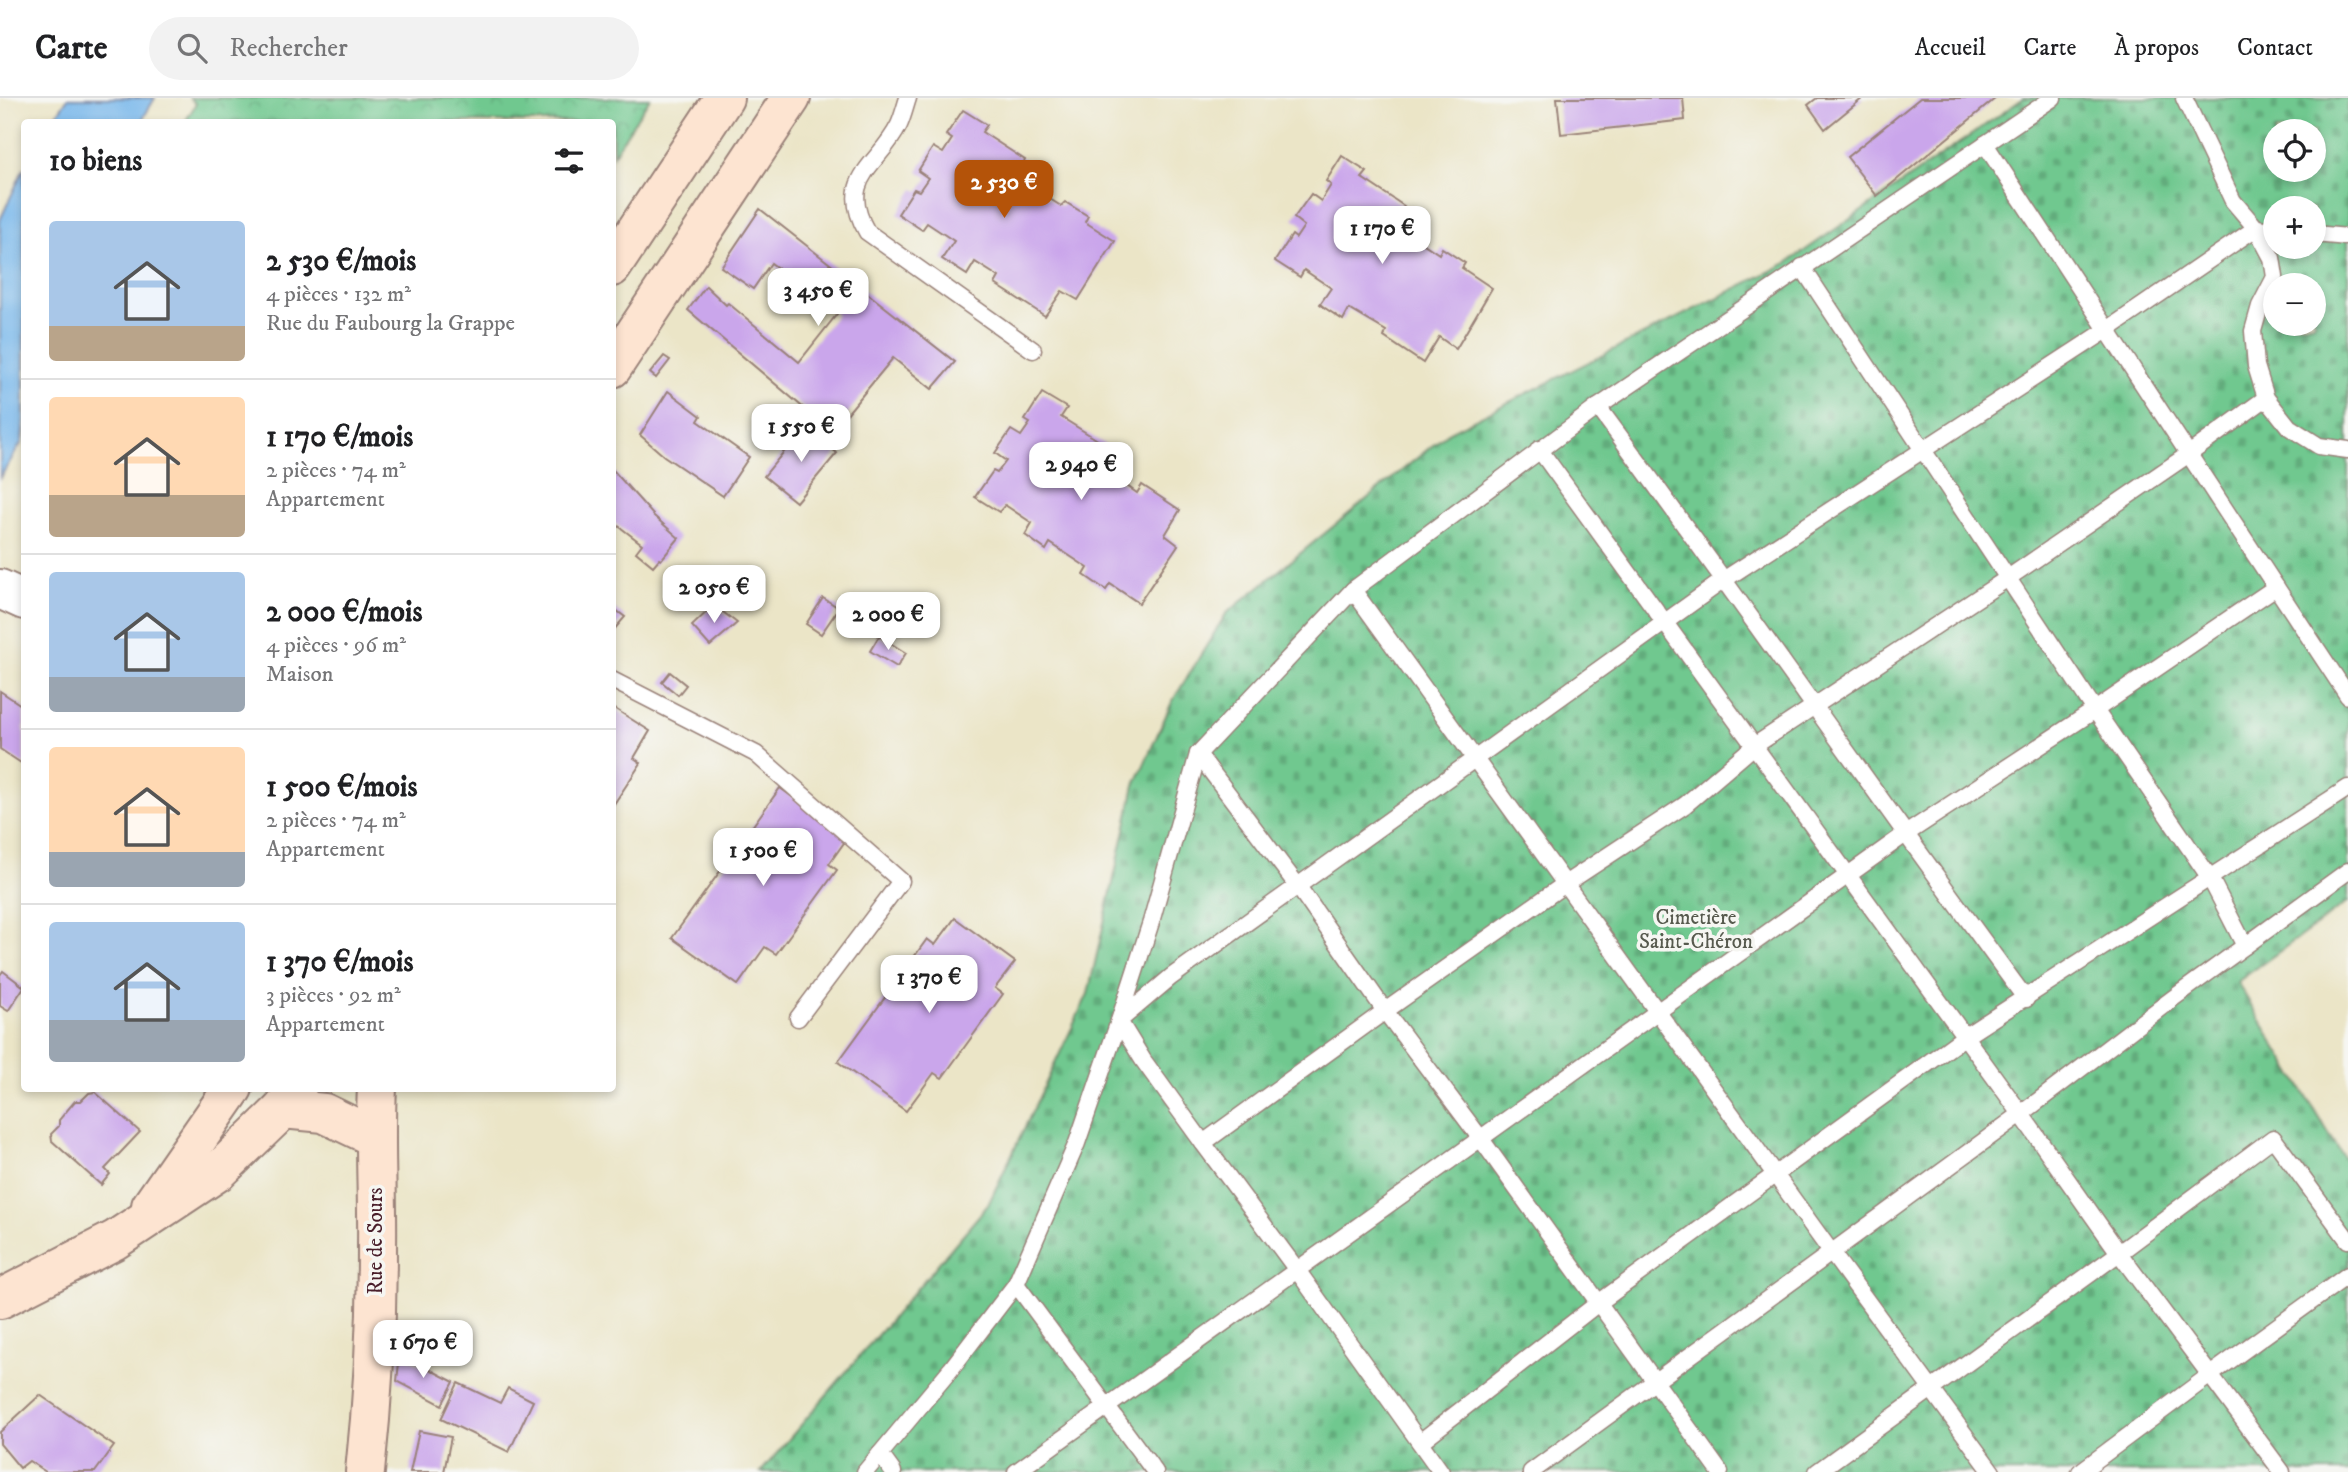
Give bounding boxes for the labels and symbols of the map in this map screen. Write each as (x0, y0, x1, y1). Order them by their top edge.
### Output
pin: 2 530 € (939, 160, 1069, 220)
pin: 1 170 € (1317, 206, 1447, 266)
pin: 3 450 € (753, 268, 883, 328)
pin: 1 550 € (736, 404, 866, 464)
pin: 2 940 € (1016, 442, 1146, 502)
pin: 2 050 € (649, 566, 779, 625)
pin: 2 000 € (823, 592, 953, 652)
pin: 1 500 € (698, 828, 828, 888)
park label: Cimetière Saint-Chéron (1639, 905, 1753, 955)
pin: 1 370 € (864, 956, 994, 1015)
street label: Rue de Sours (363, 1187, 389, 1295)
pin: 1 670 € (358, 1320, 488, 1380)

